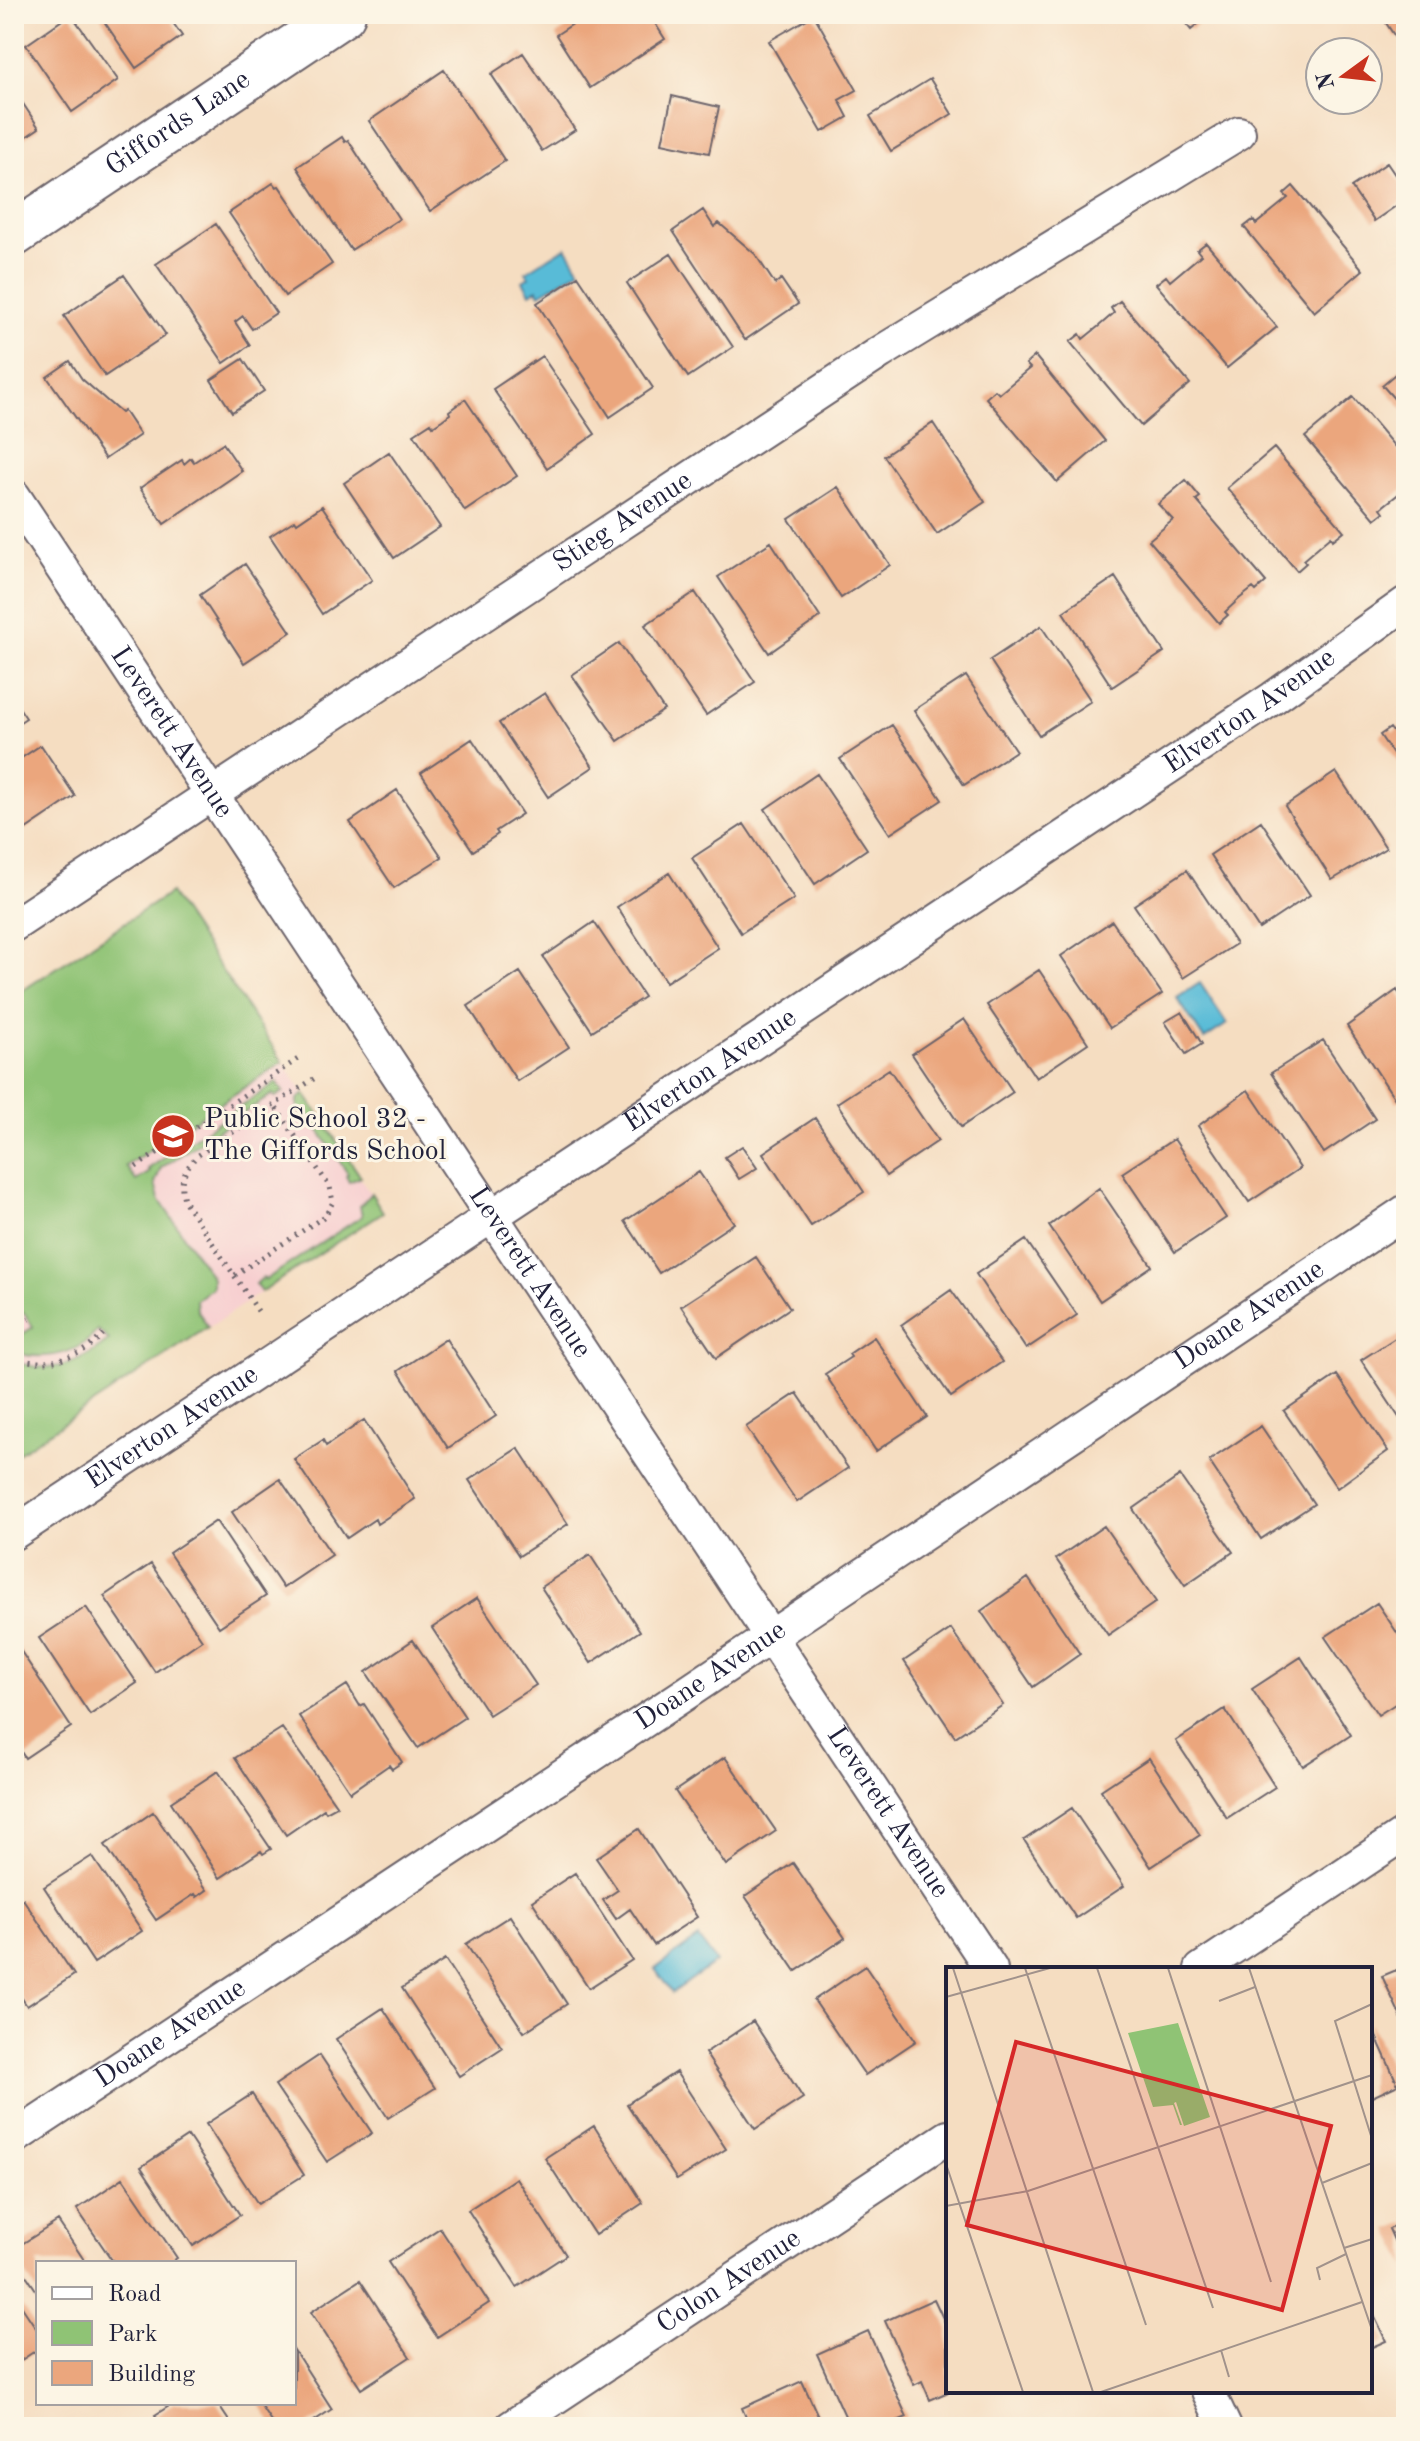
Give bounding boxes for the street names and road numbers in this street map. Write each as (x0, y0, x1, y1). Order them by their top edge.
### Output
street label: Giffords Lane (101, 66, 256, 182)
street label: Stieg Avenue (549, 467, 697, 578)
street label: Leverett Avenue (104, 642, 238, 823)
street label: Elverton Avenue (1159, 644, 1341, 780)
street label: Elverton Avenue (619, 1004, 802, 1138)
street label: Leverett Avenue (463, 1182, 596, 1363)
street label: Doane Avenue (1169, 1256, 1330, 1376)
street label: Elverton Avenue (81, 1361, 264, 1495)
street label: Doane Avenue (631, 1616, 791, 1736)
street label: Leverett Avenue (821, 1722, 954, 1903)
street label: Doane Avenue (90, 1974, 251, 2094)
street label: Colon Avenue (652, 2225, 806, 2340)

